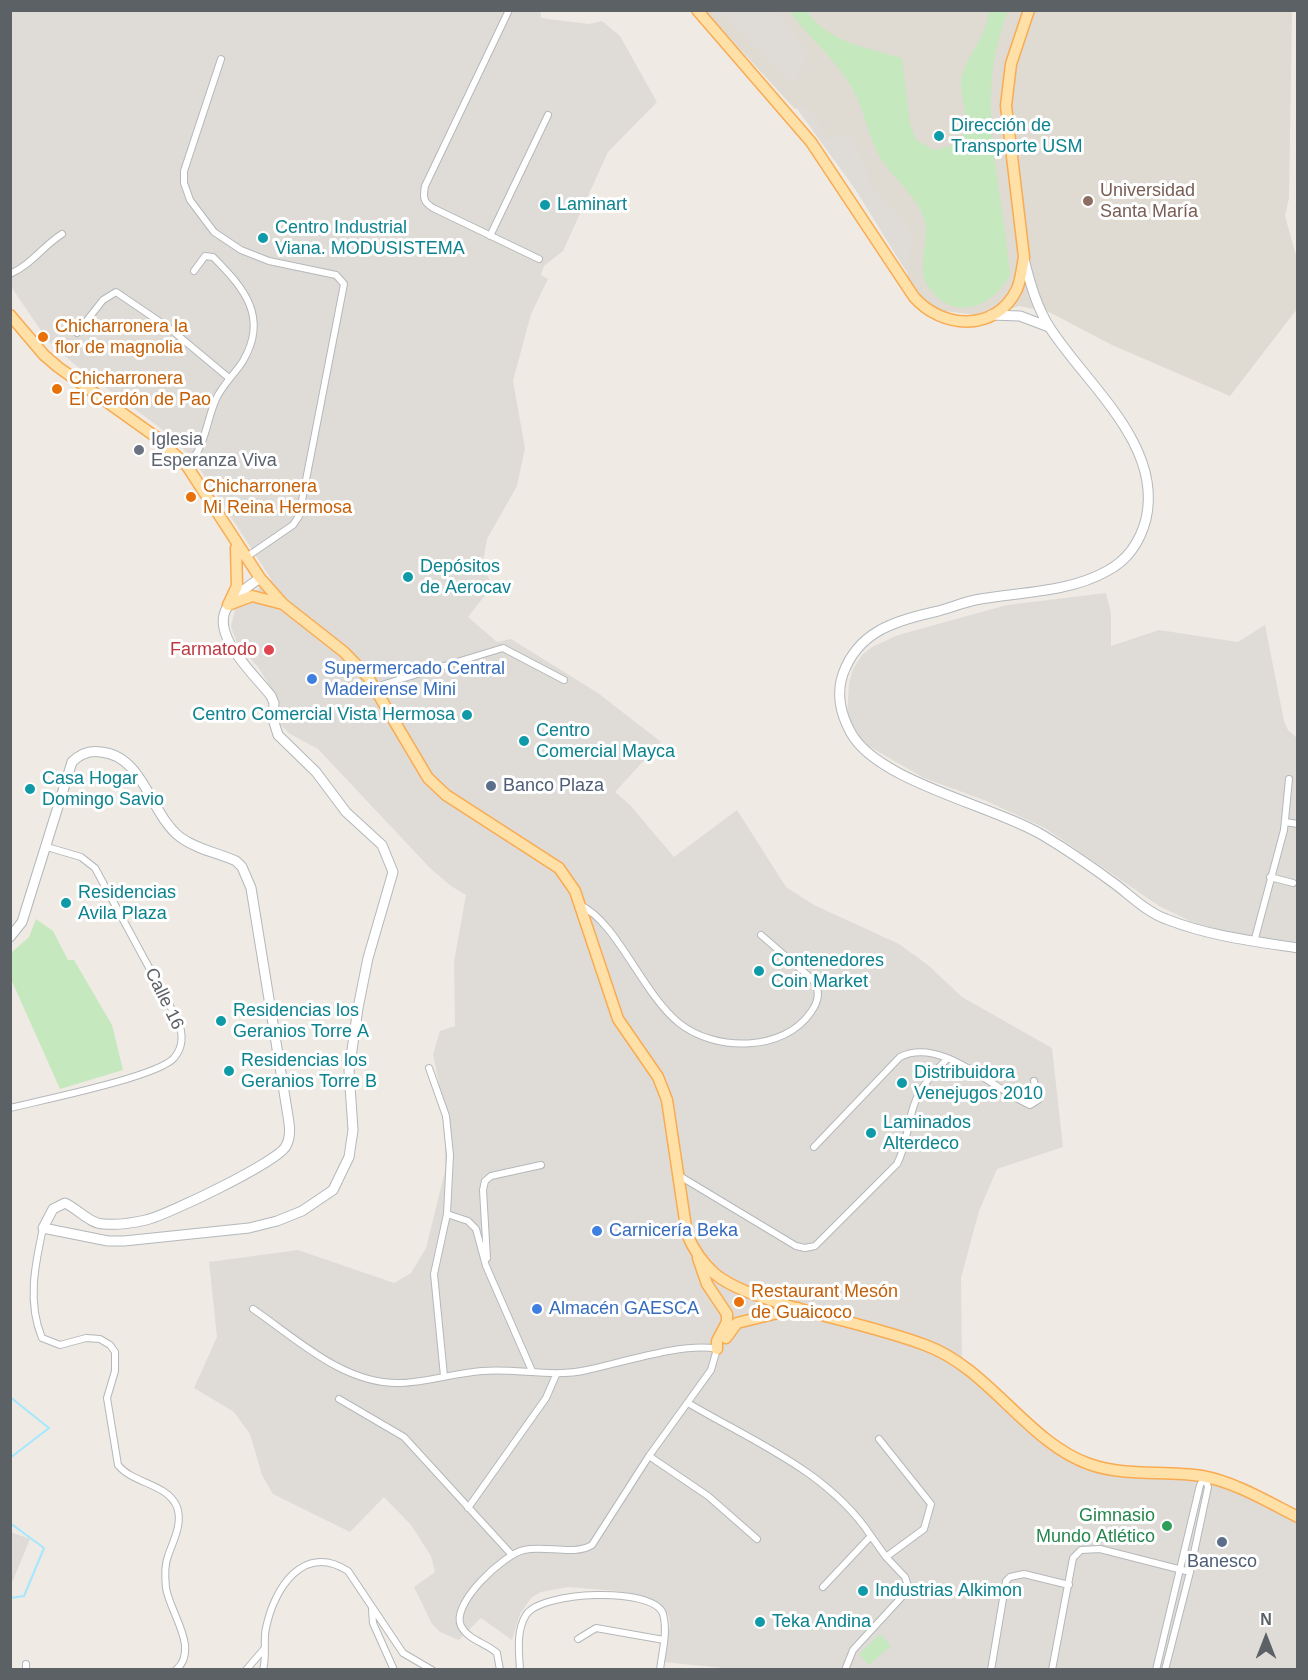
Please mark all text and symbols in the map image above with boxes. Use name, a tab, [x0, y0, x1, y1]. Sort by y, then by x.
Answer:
place label: Dirección de Transporte USM	[951, 115, 1082, 158]
marker: Dirección de Transporte USM	[932, 129, 946, 143]
place label: Universidad Santa María	[1100, 180, 1198, 222]
place label: Laminart	[557, 194, 627, 216]
marker: Universidad Santa María	[1081, 194, 1095, 208]
marker: Laminart	[538, 198, 552, 212]
place label: Centro Industrial Viana. MODUSISTEMA	[275, 217, 465, 260]
marker: Centro Industrial Viana. MODUSISTEMA	[256, 231, 270, 245]
place label: Chicharronera la flor de magnolia	[55, 316, 188, 358]
marker: Chicharronera la flor de magnolia	[36, 330, 50, 344]
place label: Chicharronera El Cerdón de Pao	[69, 368, 211, 410]
marker: Chicharronera El Cerdón de Pao	[50, 382, 64, 396]
place label: Iglesia Esperanza Viva	[151, 429, 277, 472]
marker: Iglesia Esperanza Viva	[132, 443, 146, 457]
place label: Chicharronera Mi Reina Hermosa	[203, 476, 352, 518]
marker: Chicharronera Mi Reina Hermosa	[184, 490, 198, 504]
place label: Depósitos de Aerocav	[420, 556, 511, 598]
marker: Depósitos de Aerocav	[401, 570, 415, 584]
place label: Farmatodo	[170, 639, 257, 661]
marker: Farmatodo	[262, 643, 276, 657]
place label: Supermercado Central Madeirense Mini	[324, 658, 505, 700]
marker: Supermercado Central Madeirense Mini	[305, 672, 319, 686]
place label: Centro Comercial Vista Hermosa	[192, 704, 455, 726]
marker: Centro Comercial Vista Hermosa	[460, 708, 474, 722]
place label: Centro Comercial Mayca	[536, 720, 675, 762]
marker: Centro Comercial Mayca	[517, 734, 531, 748]
place label: Casa Hogar Domingo Savio	[42, 768, 164, 810]
place label: Banco Plaza	[503, 775, 604, 797]
marker: Banco Plaza	[484, 779, 498, 793]
marker: Casa Hogar Domingo Savio	[23, 782, 37, 796]
place label: Residencias Avila Plaza	[78, 882, 176, 924]
marker: Residencias Avila Plaza	[59, 896, 73, 910]
place label: Contenedores Coin Market	[771, 950, 884, 992]
marker: Contenedores Coin Market	[752, 964, 766, 978]
street label: Calle 16	[140, 965, 188, 1033]
place label: Residencias los Geranios Torre A	[233, 1000, 369, 1042]
marker: Residencias los Geranios Torre A	[214, 1014, 228, 1028]
place label: Residencias los Geranios Torre B	[241, 1050, 377, 1092]
place label: Distribuidora Venejugos 2010	[914, 1062, 1043, 1104]
marker: Residencias los Geranios Torre B	[222, 1064, 236, 1078]
marker: Distribuidora Venejugos 2010	[895, 1076, 909, 1090]
place label: Laminados Alterdeco	[883, 1112, 971, 1154]
marker: Laminados Alterdeco	[864, 1126, 878, 1140]
place label: Carnicería Beka	[609, 1220, 738, 1242]
marker: Carnicería Beka	[590, 1224, 604, 1238]
place label: Restaurant Mesón de Guaicoco	[751, 1281, 898, 1324]
marker: Restaurant Mesón de Guaicoco	[732, 1295, 746, 1309]
place label: Almacén GAESCA	[549, 1298, 699, 1320]
marker: Almacén GAESCA	[530, 1302, 544, 1316]
place label: Gimnasio Mundo Atlético	[1036, 1505, 1155, 1547]
marker: Gimnasio Mundo Atlético	[1160, 1519, 1174, 1533]
marker: Banesco	[1215, 1535, 1229, 1549]
place label: Banesco	[1187, 1551, 1257, 1573]
place label: Industrias Alkimon	[875, 1580, 1022, 1602]
marker: Industrias Alkimon	[856, 1584, 870, 1598]
north arrow	[1236, 1608, 1296, 1668]
place label: Teka Andina	[772, 1611, 871, 1633]
text: N	[1260, 1611, 1272, 1628]
marker: Teka Andina	[753, 1615, 767, 1629]

